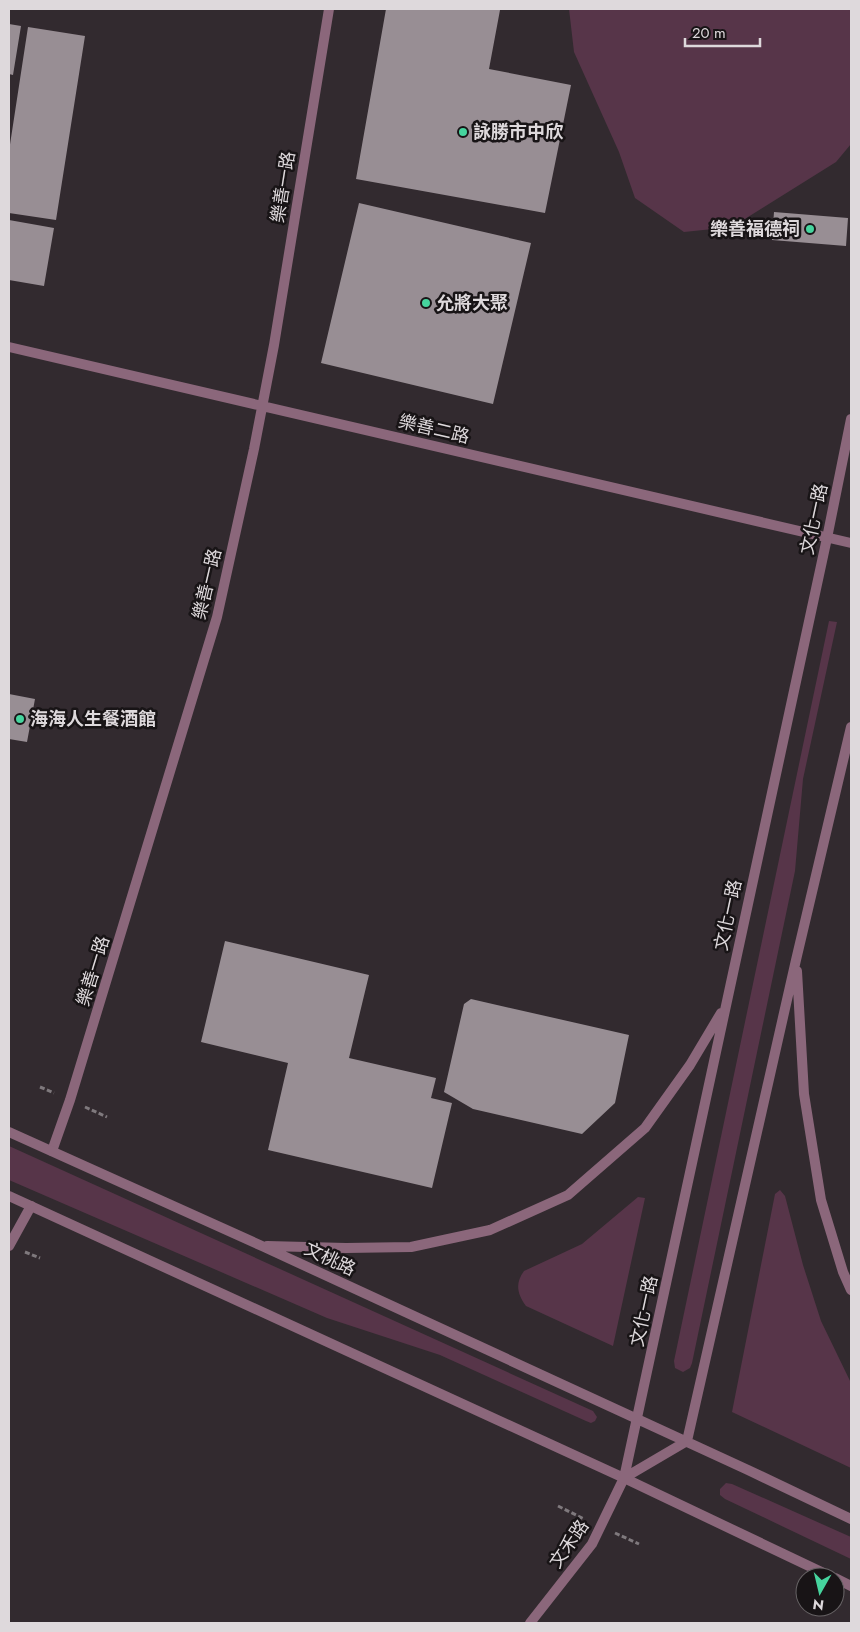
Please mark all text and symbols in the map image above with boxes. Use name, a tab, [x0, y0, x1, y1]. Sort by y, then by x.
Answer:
scale bar	[685, 15, 760, 47]
text: 20 m	[692, 22, 726, 44]
place label: 詠勝市中欣	[473, 119, 564, 145]
marker: 詠勝市中欣	[457, 126, 469, 138]
street label: 樂善一路	[265, 149, 301, 225]
place label: 樂善福德祠	[710, 216, 800, 242]
marker: 樂善福德祠	[804, 223, 816, 235]
place label: 允將大聚	[436, 290, 508, 316]
marker: 允將大聚	[420, 297, 432, 309]
street label: 樂善二路	[396, 408, 472, 450]
street label: 文化一路	[794, 481, 834, 557]
street label: 樂善一路	[186, 546, 228, 622]
place label: 海海人生餐酒館	[30, 706, 156, 732]
marker: 海海人生餐酒館	[14, 713, 26, 725]
street label: 文化一路	[708, 877, 748, 953]
street label: 樂善一路	[70, 933, 116, 1009]
street label: 文桃路	[300, 1236, 360, 1282]
street label: 文化一路	[624, 1273, 664, 1349]
street label: 文禾路	[543, 1514, 595, 1574]
north arrow	[795, 1567, 845, 1617]
text: N	[811, 1594, 825, 1616]

